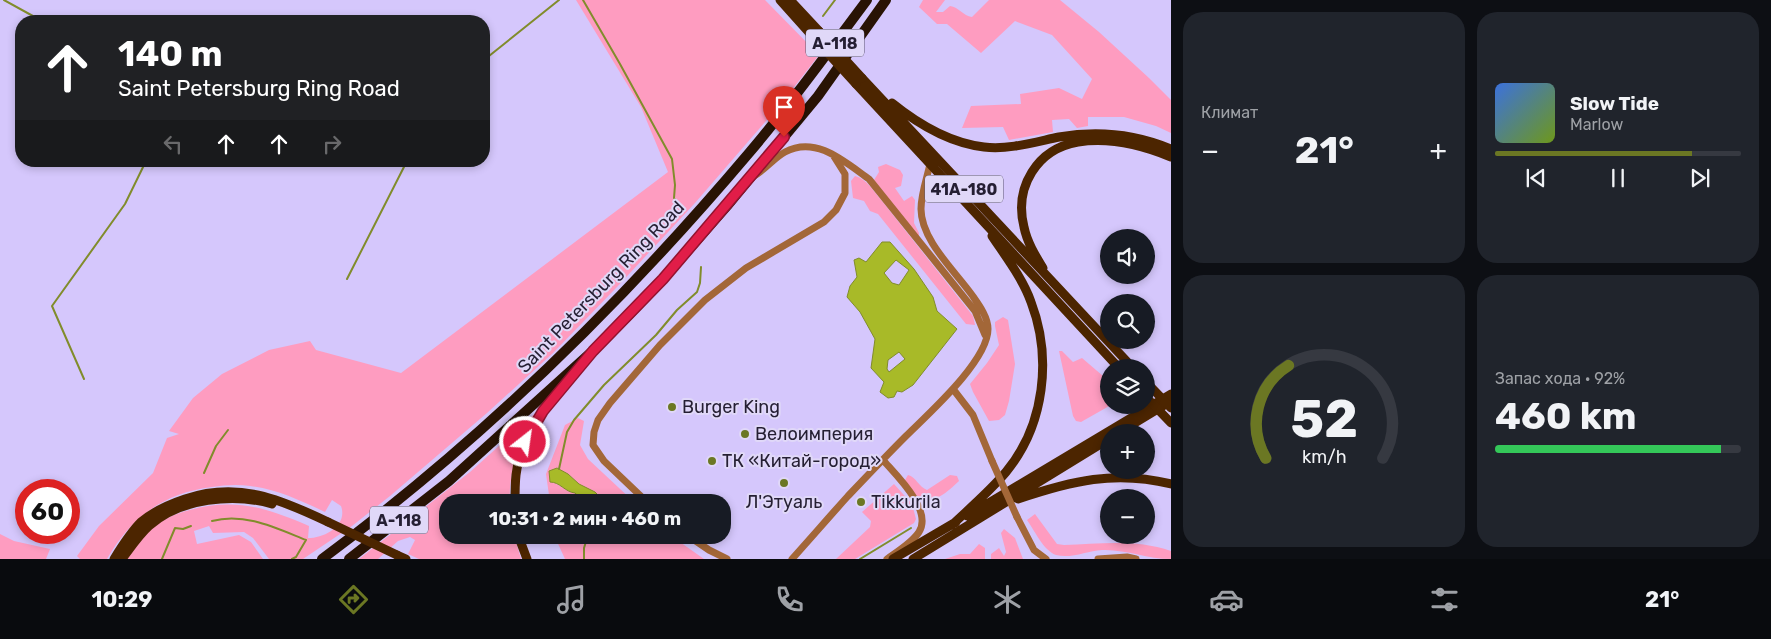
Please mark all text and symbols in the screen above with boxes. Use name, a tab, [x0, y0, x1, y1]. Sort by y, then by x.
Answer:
road number: А-118	[806, 29, 864, 56]
text: 140 m	[118, 33, 223, 75]
icon: ahead	[35, 35, 100, 100]
text: Saint Petersburg Ring Road	[118, 75, 400, 102]
pin	[763, 86, 805, 137]
text: Slow Tide	[1570, 92, 1659, 115]
icon: arrive	[770, 93, 798, 121]
text: Климат	[1201, 103, 1258, 122]
text: Marlow	[1570, 115, 1623, 134]
text: 21°	[1295, 127, 1354, 173]
icon: left	[159, 130, 187, 158]
icon: ahead	[212, 130, 240, 158]
icon: ahead	[265, 130, 293, 158]
icon: right	[318, 130, 346, 158]
text: −	[1201, 134, 1219, 167]
text: +	[1430, 134, 1447, 167]
icon: previous	[1522, 164, 1550, 192]
icon: pause	[1604, 164, 1632, 192]
icon: next	[1686, 164, 1714, 192]
road number: 41А-180	[925, 175, 1003, 202]
street label: Saint Petersburg Ring Road	[513, 196, 689, 378]
map controls	[1100, 229, 1155, 544]
button: sound	[1100, 229, 1155, 284]
button: search	[1100, 294, 1155, 349]
button: layers	[1100, 359, 1155, 414]
text: Запас хода · 92%	[1495, 369, 1625, 388]
text: 52	[1290, 388, 1358, 450]
text: 460 km	[1495, 393, 1637, 439]
place label: Burger King	[682, 396, 780, 418]
marker: Burger King	[666, 401, 678, 413]
position arrow	[498, 415, 550, 467]
place label: Велоимперия	[755, 423, 873, 445]
button: +	[1100, 424, 1155, 479]
marker: Велоимперия	[739, 428, 751, 440]
text: km/h	[1302, 446, 1346, 467]
place label: ТК «Китай-город»	[722, 450, 881, 472]
marker: ТК «Китай-город»	[706, 455, 718, 467]
marker: Л'Этуаль	[778, 477, 790, 489]
speed limit sign: 60	[15, 479, 80, 544]
button: −	[1100, 489, 1155, 544]
place label: Л'Этуаль	[746, 491, 822, 513]
place label: Tikkurila	[871, 491, 941, 513]
marker: Tikkurila	[855, 496, 867, 508]
road number: А-118	[370, 506, 428, 534]
text: 10:31 · 2 мин · 460 m	[489, 507, 681, 530]
icon: directions	[336, 582, 371, 617]
icon: music	[554, 582, 589, 617]
icon: phone	[772, 582, 807, 617]
icon: climate	[990, 582, 1025, 617]
icon: car	[1209, 582, 1244, 617]
icon: filters	[1427, 582, 1462, 617]
text: 10:29	[92, 586, 152, 613]
text: 21°	[1645, 586, 1679, 613]

